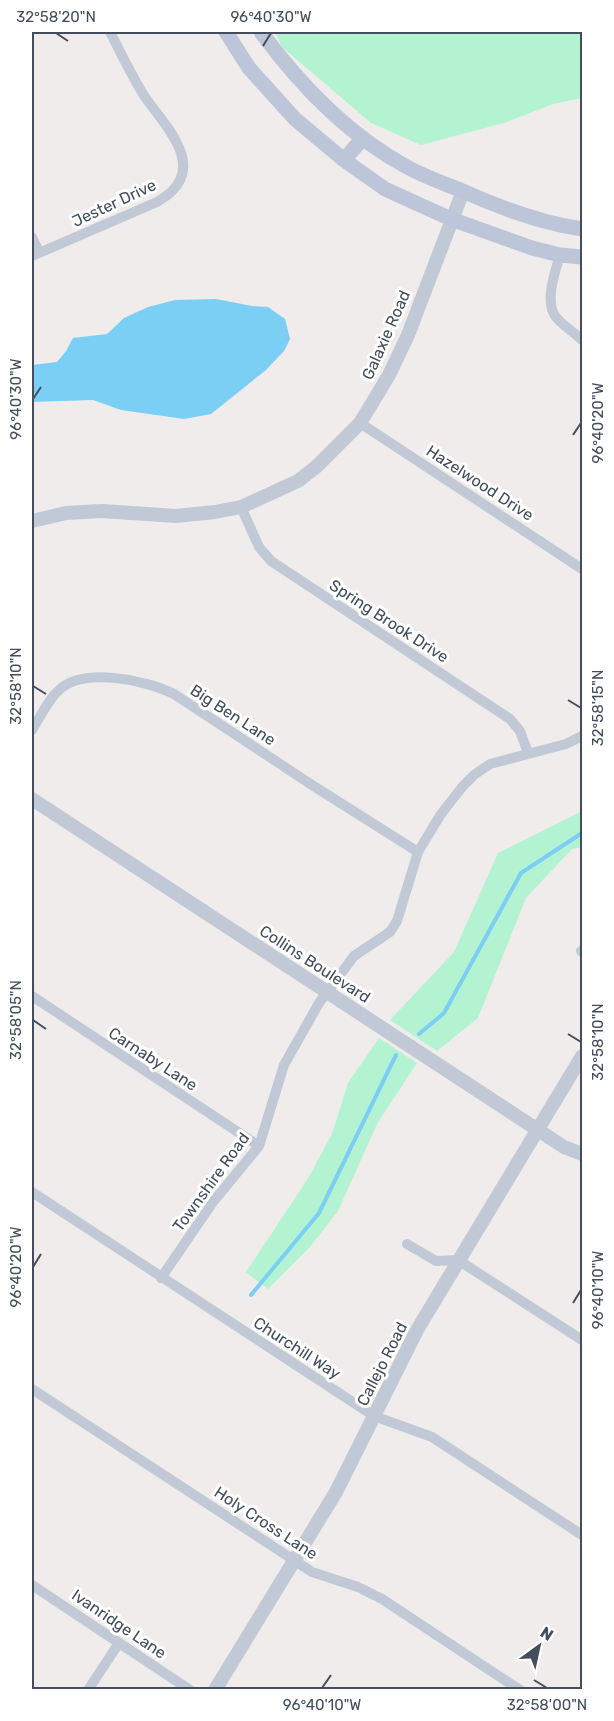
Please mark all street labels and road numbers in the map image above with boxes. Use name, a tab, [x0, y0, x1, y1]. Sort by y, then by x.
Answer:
street label: Jester Drive	[69, 175, 159, 231]
street label: Galaxie Road	[358, 287, 414, 383]
street label: Hazelwood Drive	[423, 441, 537, 525]
street label: Spring Brook Drive	[326, 575, 452, 667]
street label: Big Ben Lane	[187, 680, 279, 750]
street label: Collins Boulevard	[256, 921, 374, 1007]
street label: Carnaby Lane	[105, 1023, 201, 1095]
street label: Townshire Road	[169, 1129, 253, 1235]
street label: Churchill Way	[250, 1313, 344, 1383]
street label: Callejo Road	[353, 1319, 411, 1409]
street label: Holy Cross Lane	[211, 1483, 321, 1563]
street label: Ivanridge Lane	[68, 1585, 170, 1663]

